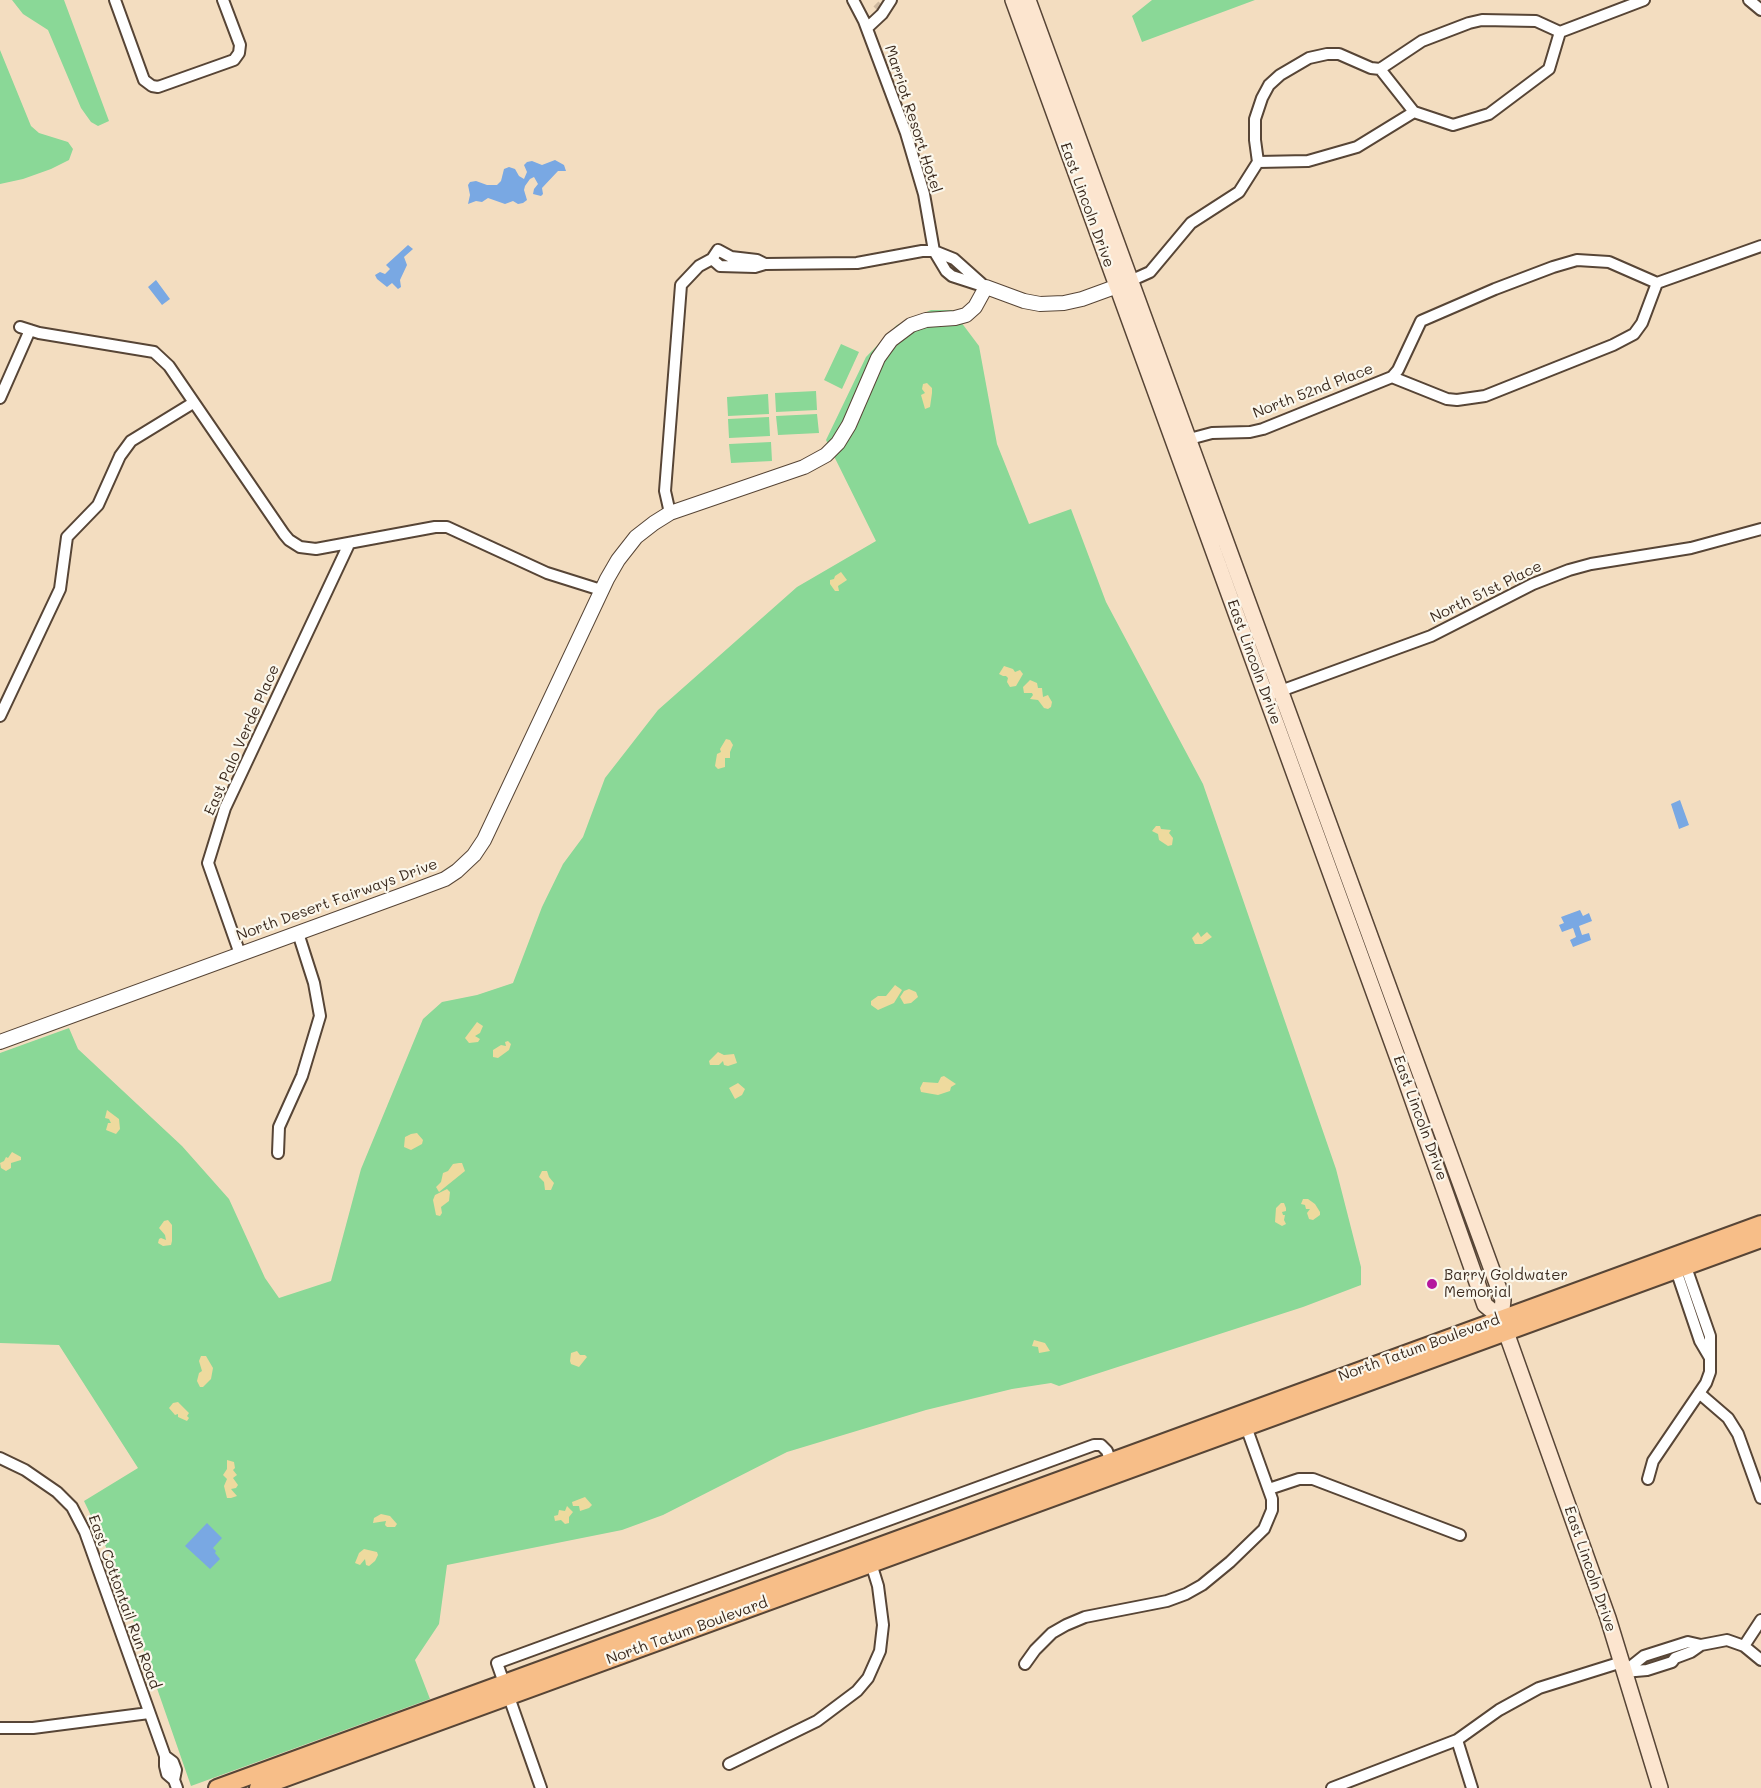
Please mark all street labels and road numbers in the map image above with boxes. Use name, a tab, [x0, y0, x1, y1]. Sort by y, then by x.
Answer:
street label: Marriot Resort Hotel	[881, 43, 945, 195]
street label: East Lincoln Drive	[1056, 140, 1118, 270]
street label: North 52nd Place	[1250, 360, 1376, 422]
street label: North 51st Place	[1427, 557, 1545, 627]
street label: East Lincoln Drive	[1223, 597, 1285, 727]
street label: East Palo Verde Place	[201, 662, 283, 818]
street label: North Desert Fairways Drive	[234, 855, 440, 945]
street label: East Lincoln Drive	[1389, 1053, 1451, 1183]
street label: North Tatum Boulevard	[1336, 1310, 1502, 1386]
street label: East Lincoln Drive	[1560, 1504, 1620, 1634]
street label: East Cottontail Run Road	[84, 1512, 164, 1692]
street label: North Tatum Boulevard	[604, 1593, 770, 1669]

